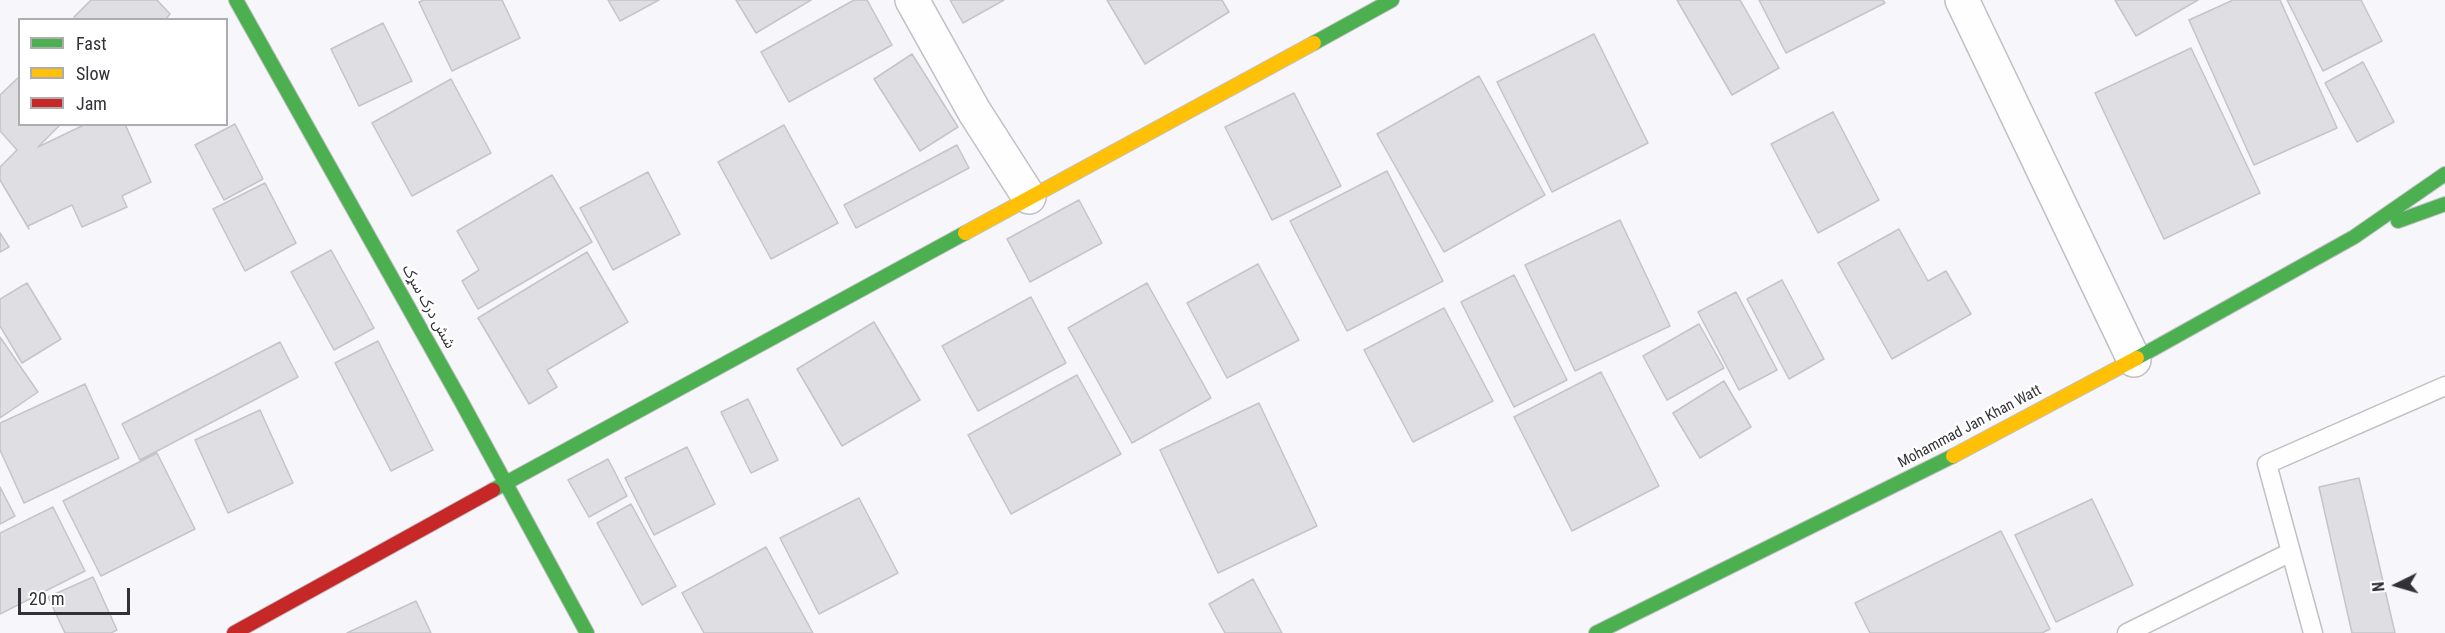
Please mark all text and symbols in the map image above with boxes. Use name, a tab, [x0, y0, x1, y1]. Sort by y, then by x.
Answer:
legend	[18, 18, 228, 126]
text: Fast	[76, 33, 107, 54]
text: Slow	[76, 63, 110, 84]
text: Jam	[76, 93, 107, 114]
street label: شش درک سړک	[398, 262, 458, 352]
street label: Mohammad Jan Khan Watt	[1895, 382, 2045, 472]
north arrow	[2367, 555, 2427, 615]
scale bar	[21, 576, 134, 614]
text: N	[2369, 581, 2388, 592]
text: 20 m	[29, 588, 64, 609]

